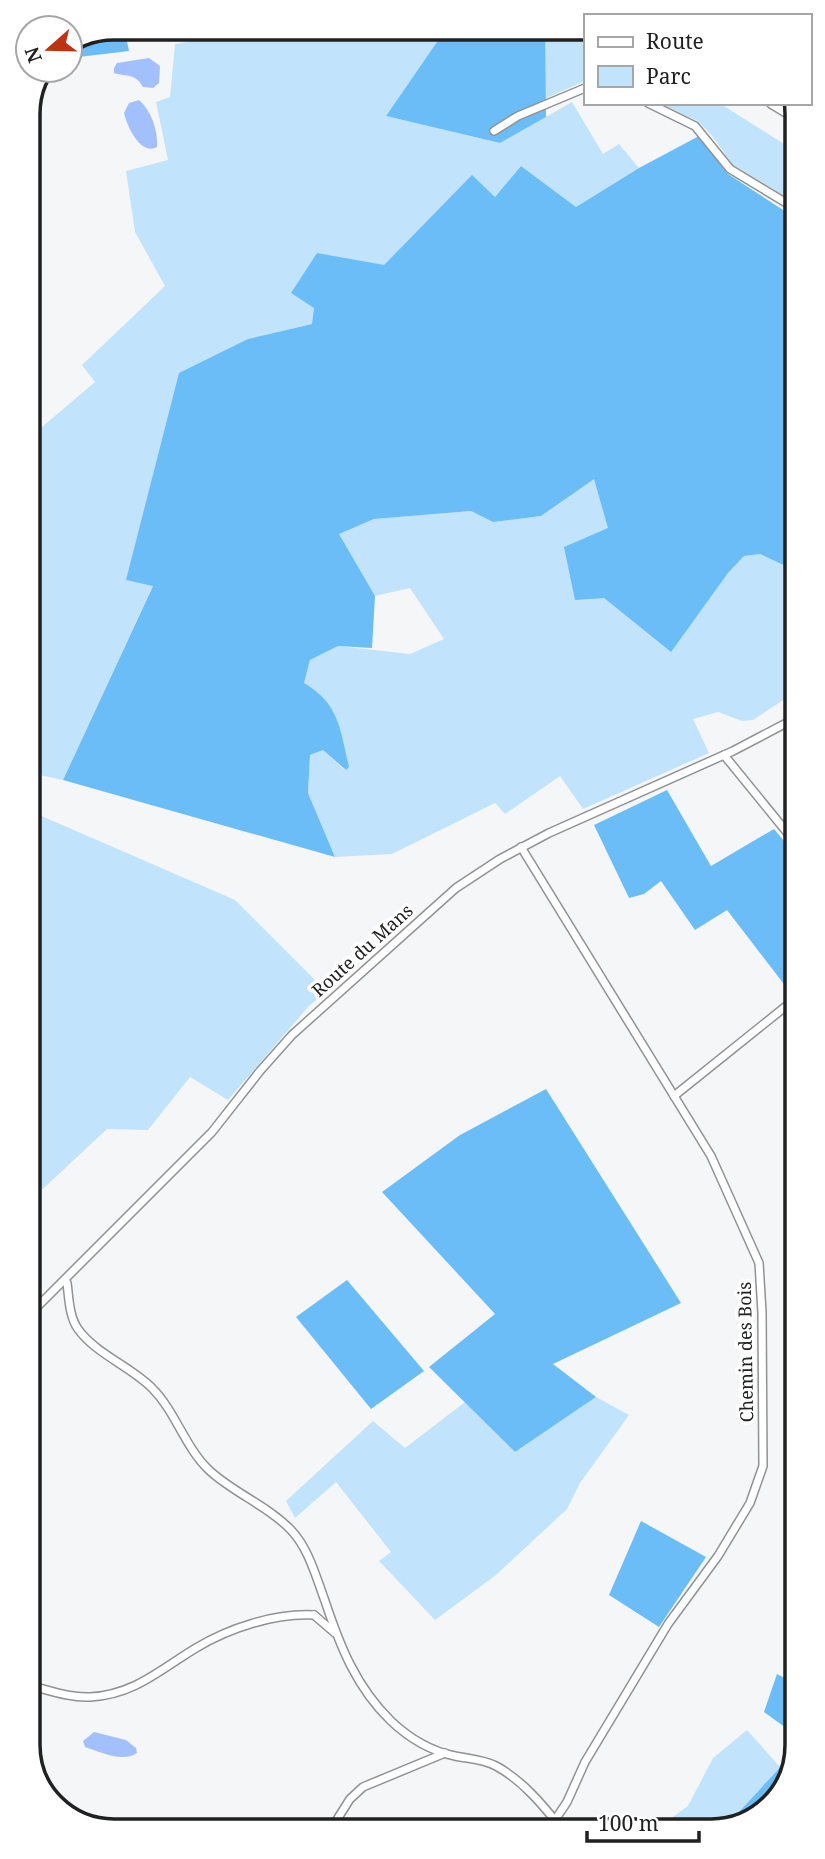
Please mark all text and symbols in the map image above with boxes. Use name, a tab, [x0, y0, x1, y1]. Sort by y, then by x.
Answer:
north arrow	[14, 14, 84, 84]
legend	[584, 14, 811, 105]
text: Route	[646, 27, 704, 55]
text: N	[18, 43, 48, 66]
text: Parc	[646, 62, 691, 90]
street label: Route du Mans	[306, 898, 418, 1002]
street label: Chemin des Bois	[732, 1281, 758, 1423]
scale bar	[587, 1800, 699, 1844]
text: 100 m	[598, 1809, 659, 1837]

